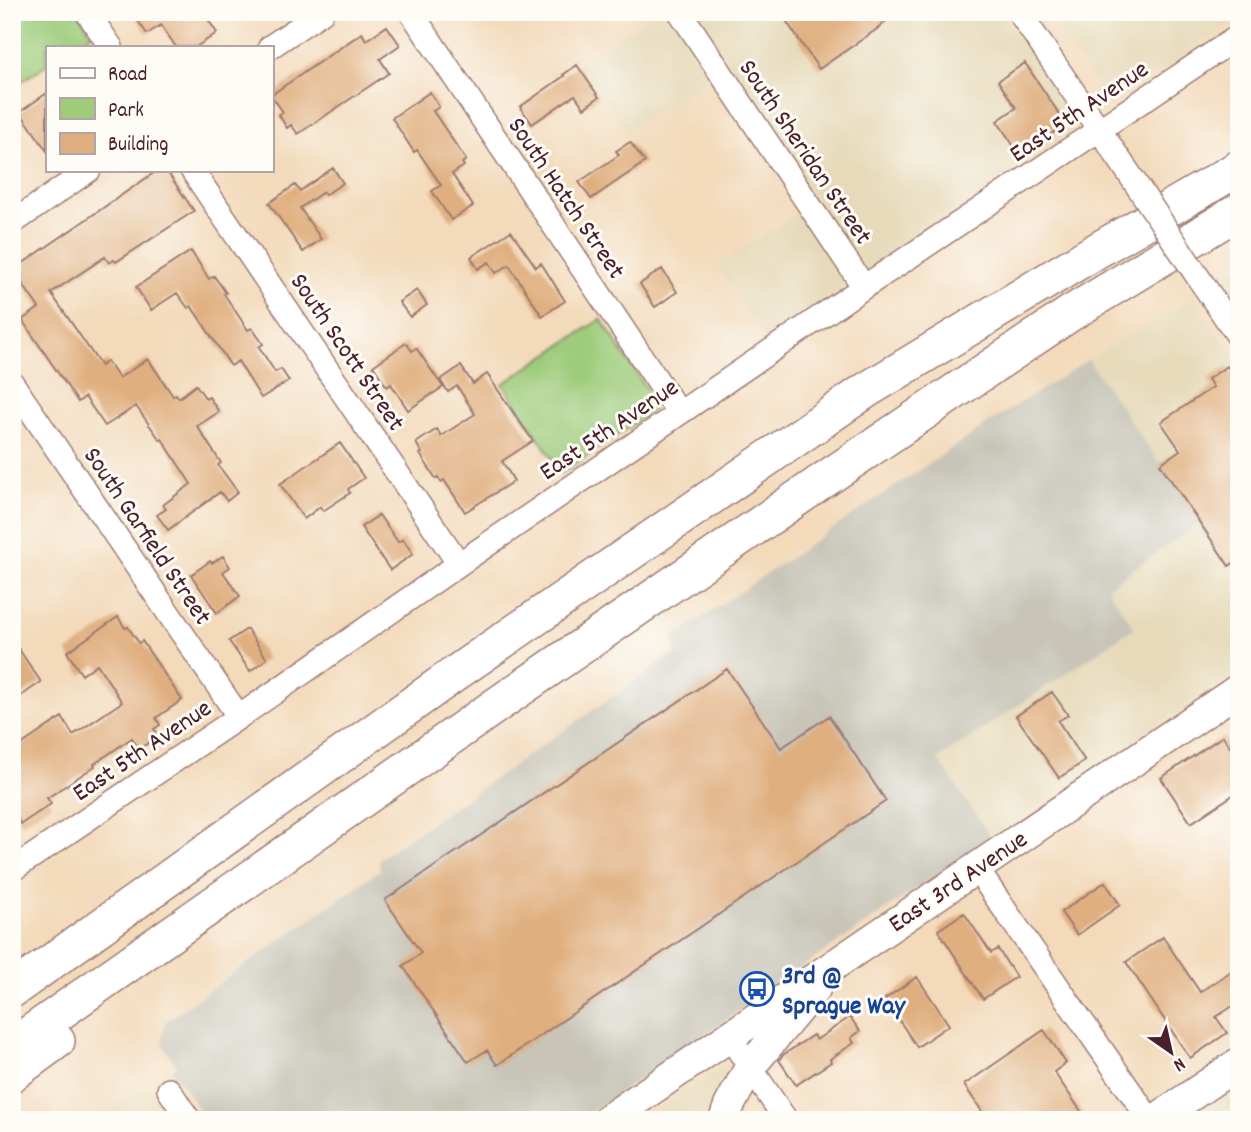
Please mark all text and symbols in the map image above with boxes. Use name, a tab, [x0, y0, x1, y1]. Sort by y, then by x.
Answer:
legend	[46, 46, 273, 172]
street label: South Sheridan Street	[728, 53, 880, 253]
street label: East 5th Avenue	[1003, 53, 1157, 173]
text: Road	[108, 61, 147, 91]
text: Park	[108, 97, 144, 127]
street label: South Hatch Street	[497, 111, 633, 288]
text: Building	[108, 131, 168, 161]
street label: South Scott Street	[279, 267, 413, 440]
street label: East 5th Avenue	[533, 371, 687, 491]
street label: South Garfield Street	[73, 441, 220, 634]
street label: East 5th Avenue	[66, 692, 220, 812]
street label: East 3rd Avenue	[882, 823, 1036, 943]
place label: 3rd @ Sprague Way	[782, 959, 906, 1026]
bus stop icon: 3rd @ Sprague Way	[738, 970, 776, 1008]
north arrow	[1136, 1016, 1206, 1086]
text: N	[1167, 1049, 1190, 1077]

